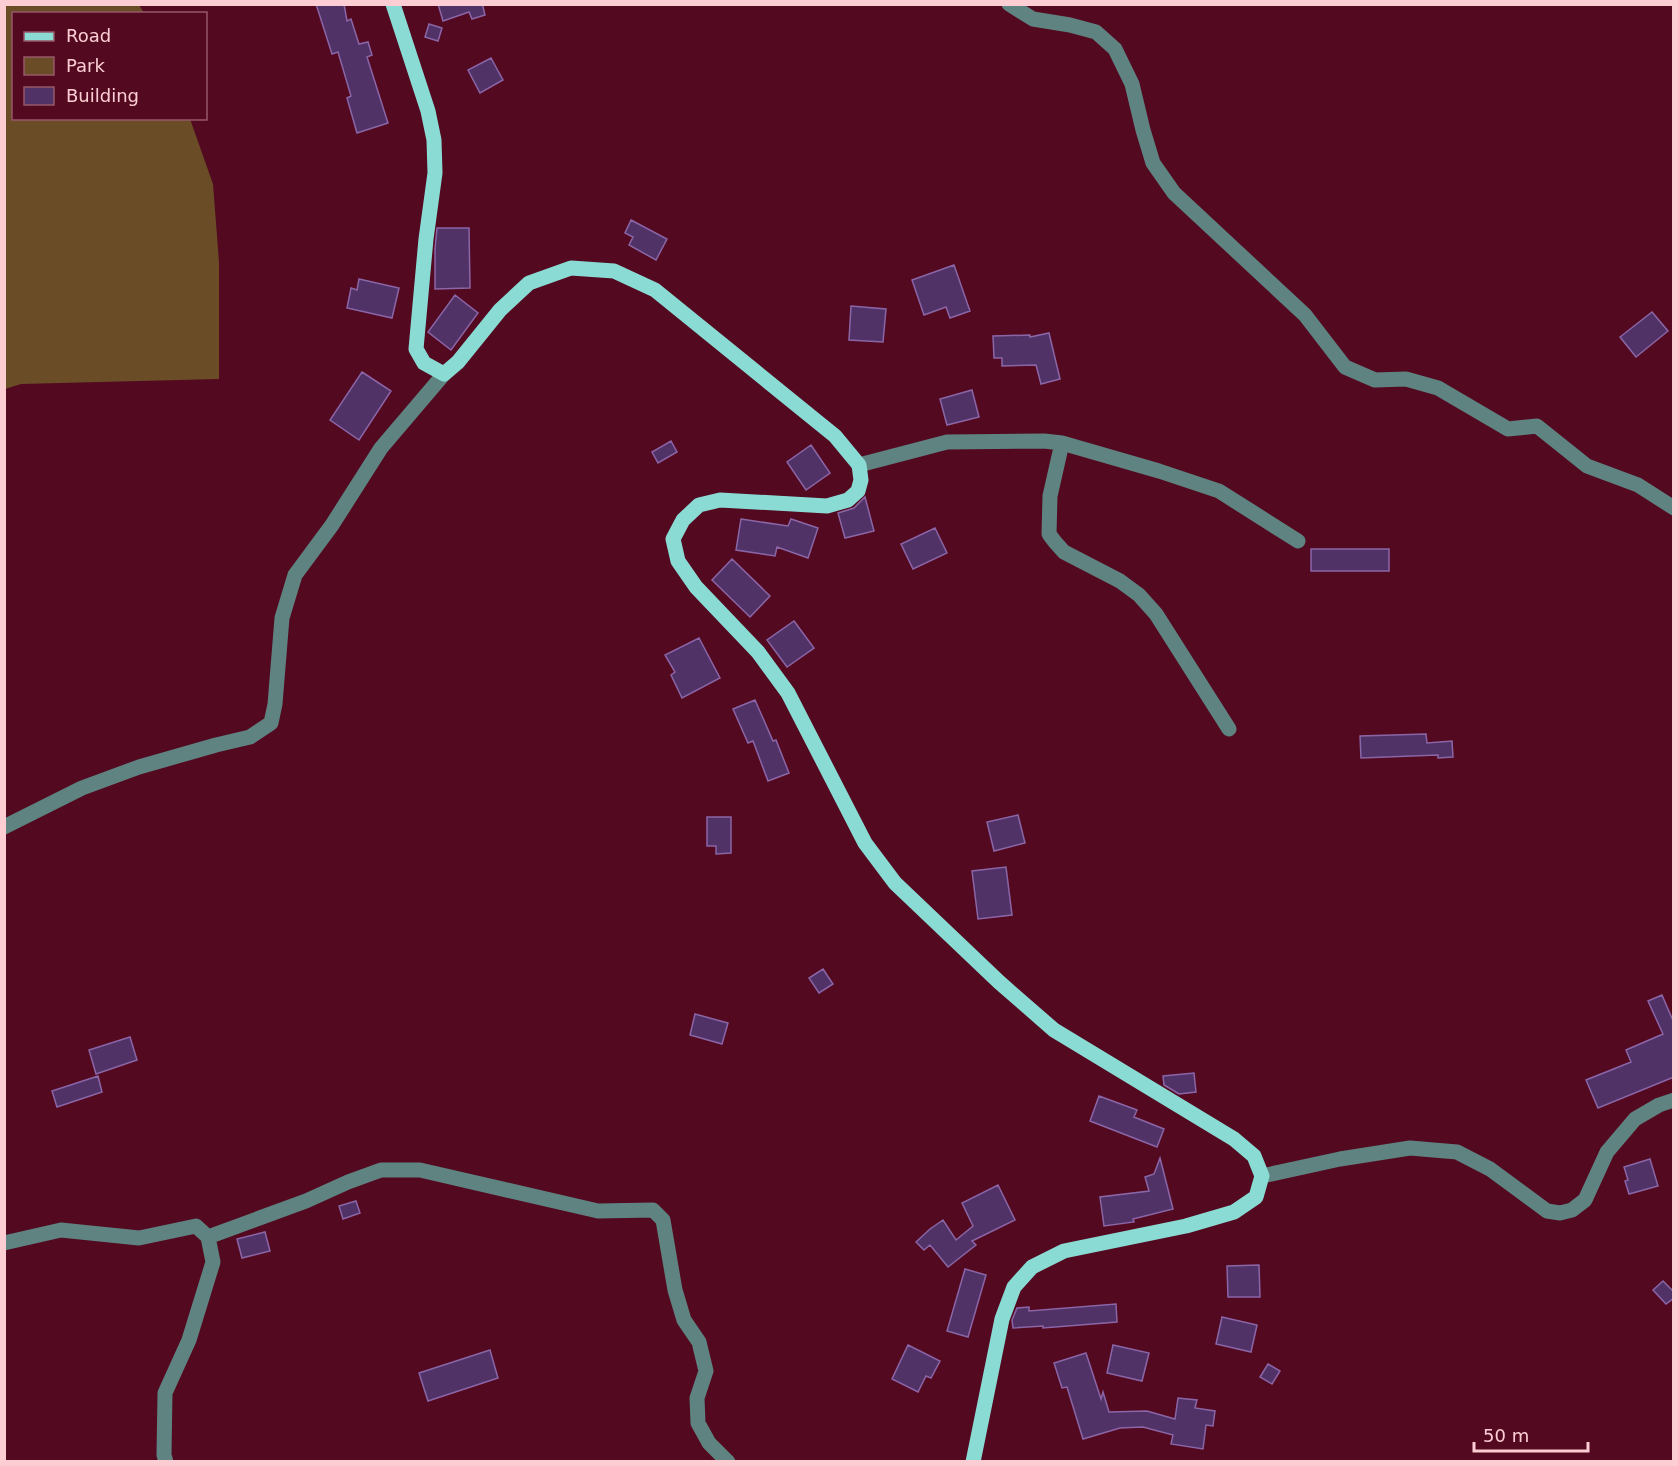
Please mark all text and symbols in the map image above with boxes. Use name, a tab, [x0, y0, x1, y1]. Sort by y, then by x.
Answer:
legend	[12, 12, 207, 120]
text: Road	[66, 25, 111, 46]
text: Park	[66, 55, 105, 76]
text: Building	[66, 85, 139, 106]
scale bar	[1474, 1415, 1588, 1453]
text: 50 m	[1483, 1425, 1529, 1446]

